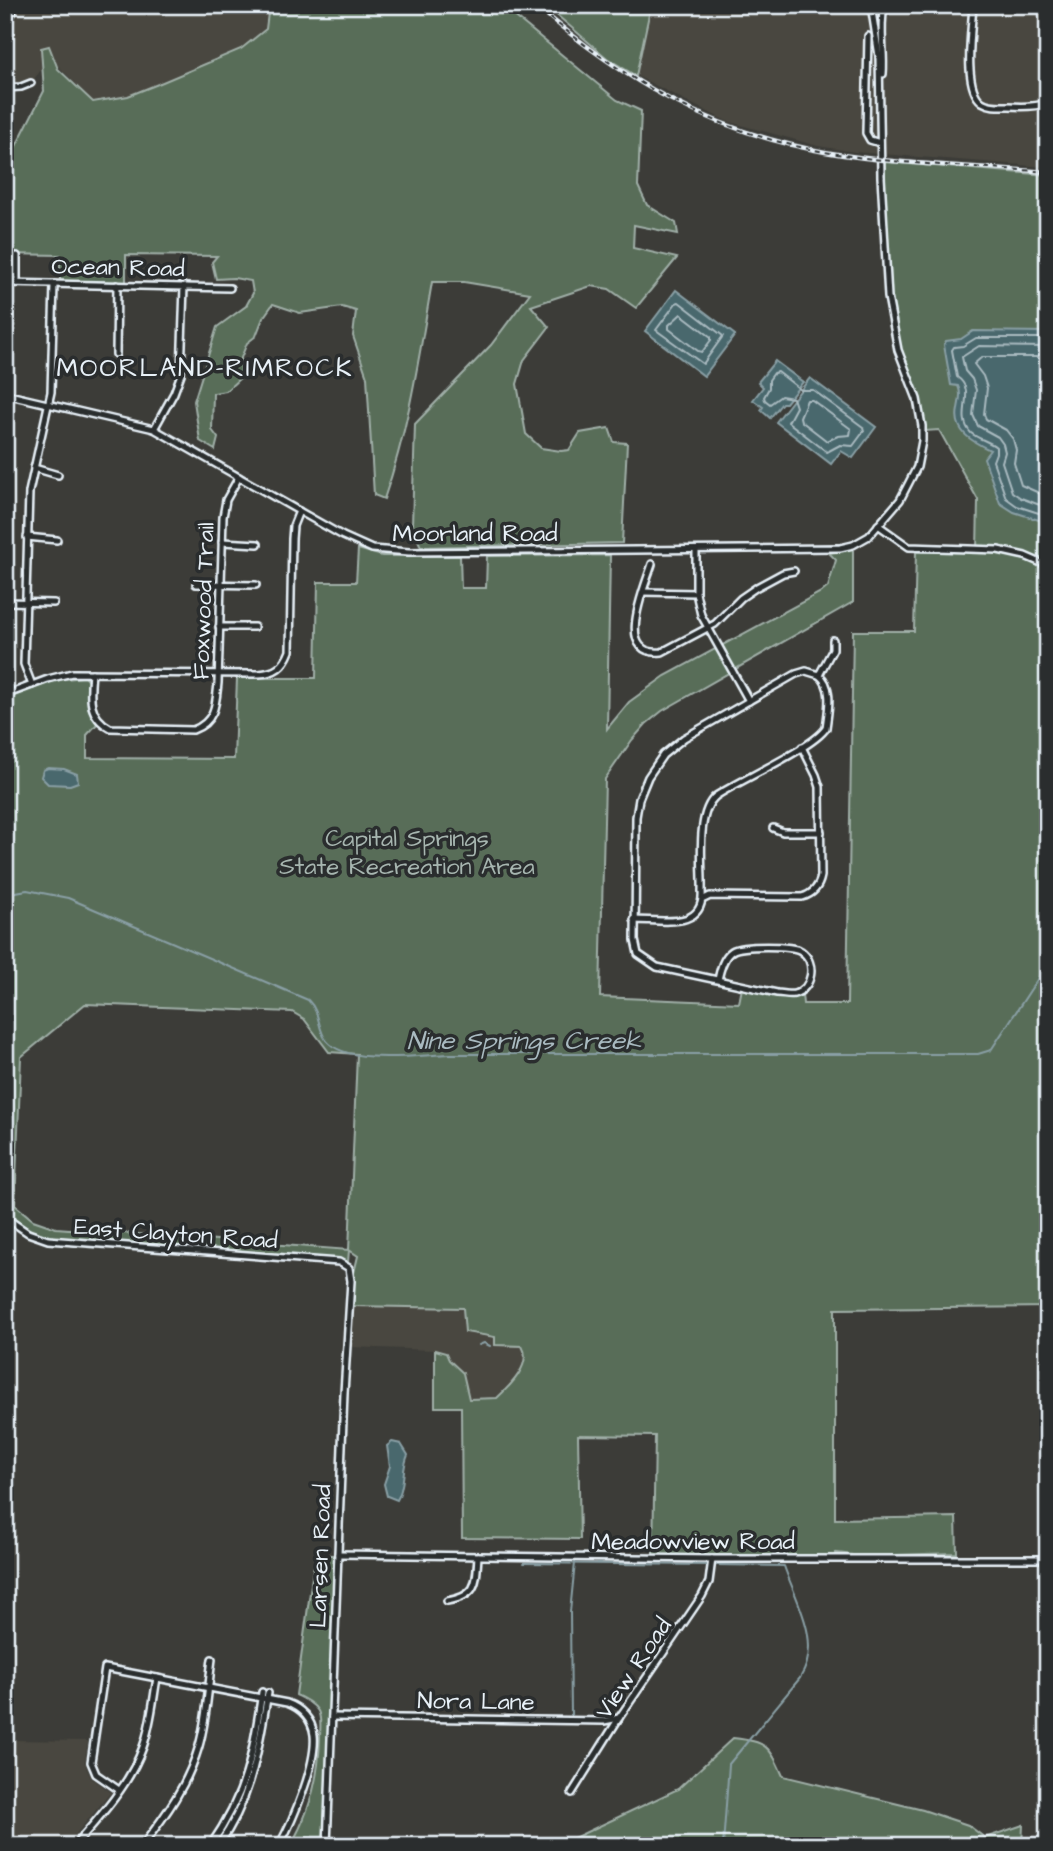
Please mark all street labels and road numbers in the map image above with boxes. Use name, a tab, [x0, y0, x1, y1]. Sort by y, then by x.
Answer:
street label: Ocean Road	[51, 250, 185, 286]
street label: Moorland Road	[392, 517, 558, 551]
street label: Foxwood Trail	[184, 522, 224, 680]
street label: East Clayton Road	[73, 1210, 279, 1259]
street label: Larsen Road	[301, 1484, 340, 1629]
street label: Meadowview Road	[591, 1525, 795, 1559]
street label: View Road	[587, 1611, 680, 1726]
street label: Nora Lane	[417, 1684, 535, 1720]

